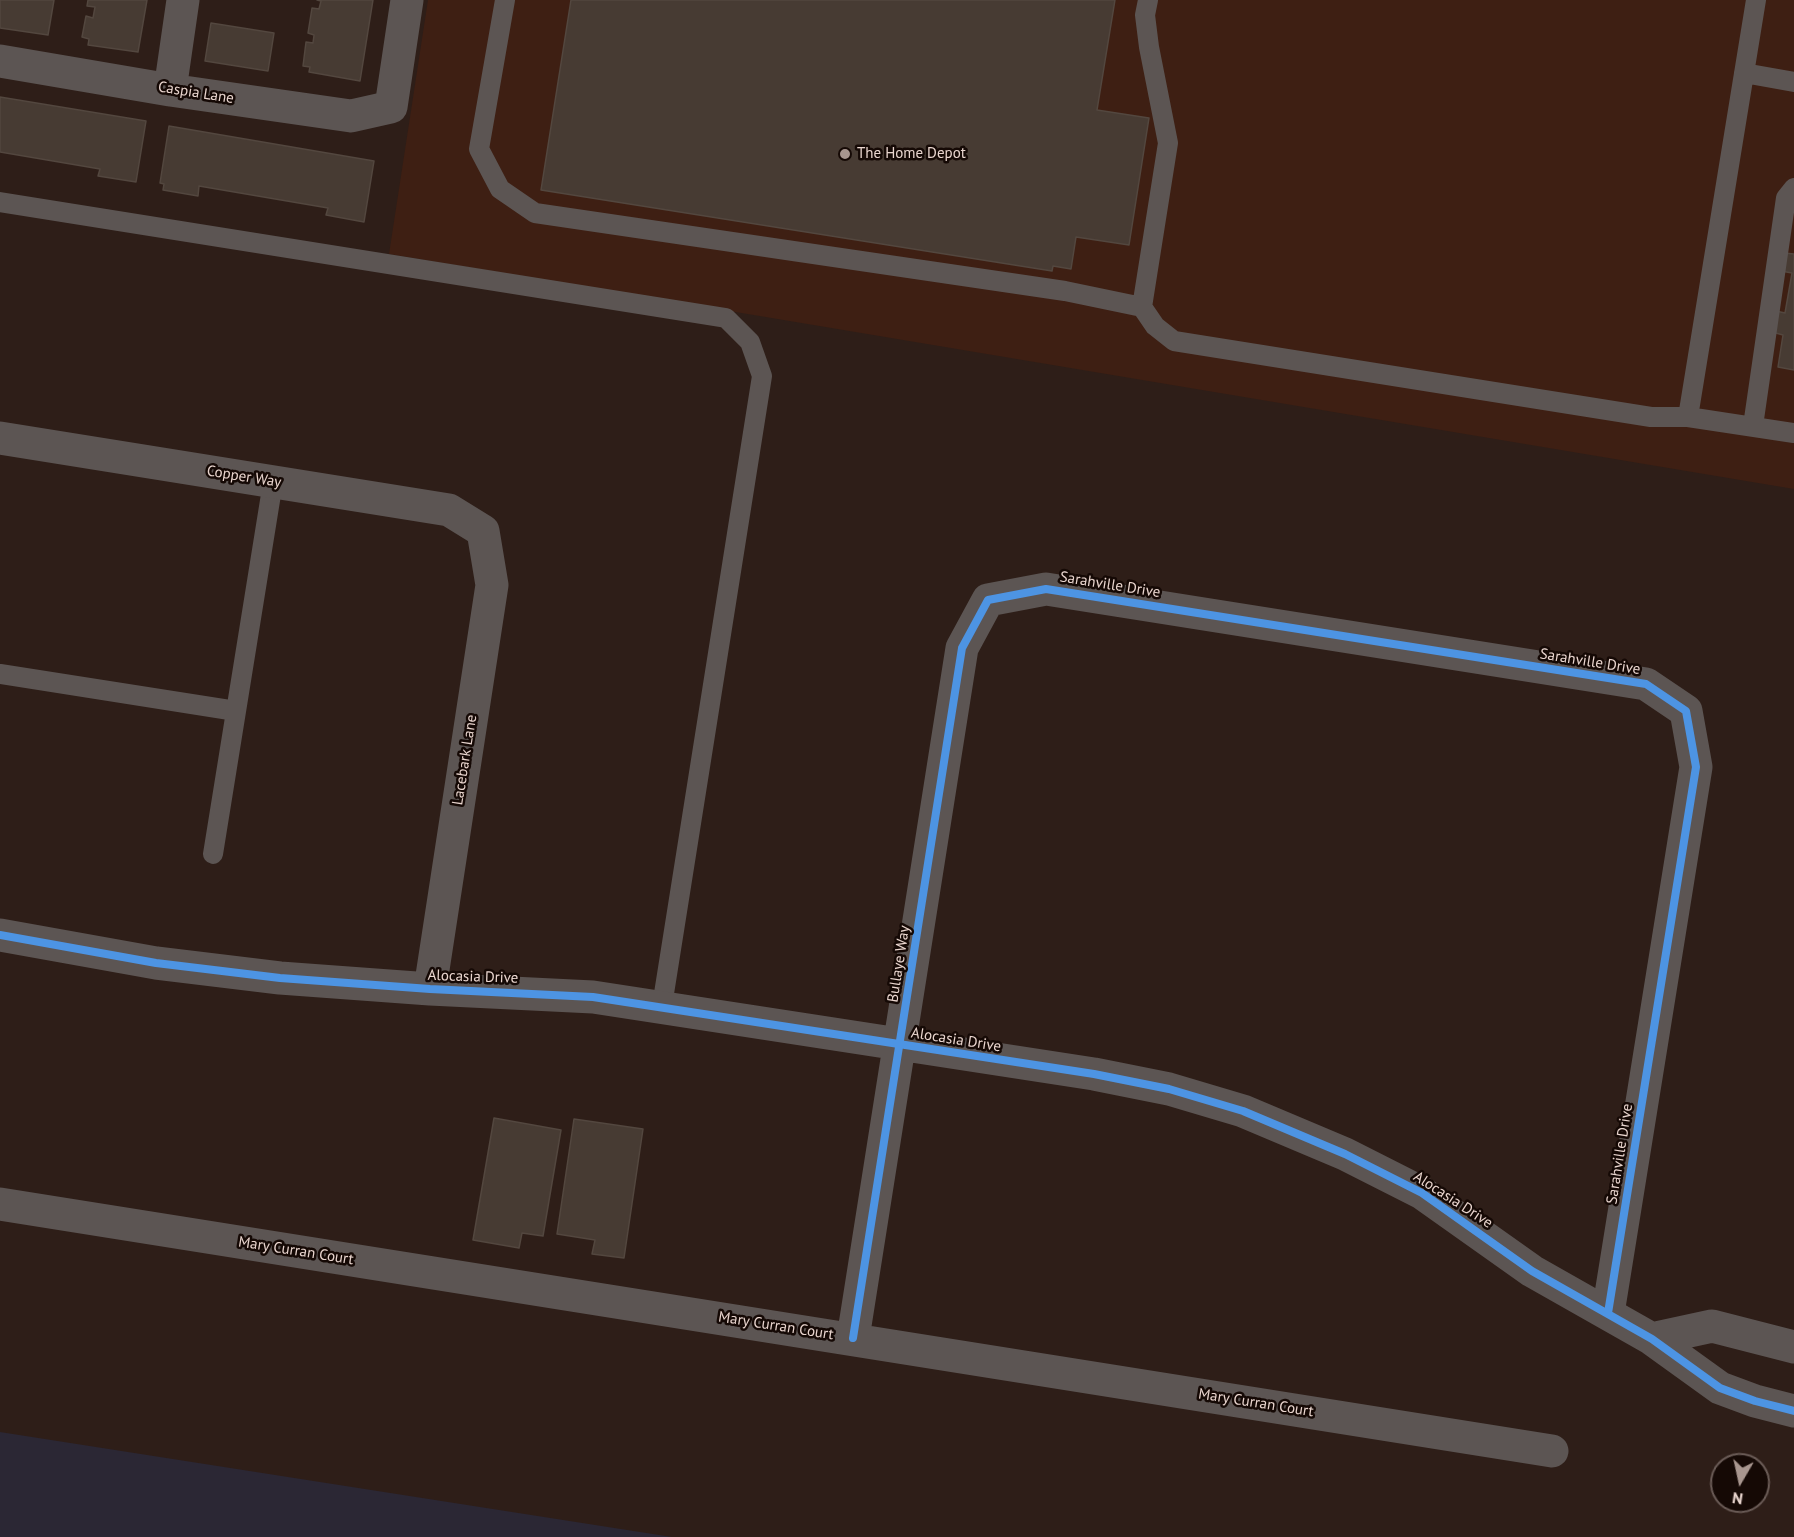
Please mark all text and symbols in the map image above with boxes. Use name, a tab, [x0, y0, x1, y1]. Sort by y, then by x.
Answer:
street label: Caspia Lane	[157, 78, 235, 108]
place label: The Home Depot	[857, 145, 966, 163]
marker: The Home Depot	[838, 147, 852, 161]
street label: Copper Way	[205, 462, 283, 492]
street label: Sarahville Drive	[1059, 568, 1161, 602]
street label: Sarahville Drive	[1539, 645, 1641, 679]
street label: Lacebark Lane	[449, 713, 481, 807]
street label: Bullaye Way	[884, 924, 914, 1004]
street label: Alocasia Drive	[427, 966, 519, 988]
street label: Alocasia Drive	[910, 1024, 1002, 1056]
street label: Sarahville Drive	[1603, 1103, 1637, 1205]
street label: Alocasia Drive	[1410, 1168, 1496, 1232]
street label: Mary Curran Court	[237, 1233, 355, 1269]
street label: Mary Curran Court	[717, 1308, 835, 1344]
street label: Mary Curran Court	[1197, 1385, 1315, 1421]
north arrow	[1710, 1453, 1770, 1513]
text: N	[1731, 1488, 1744, 1510]

